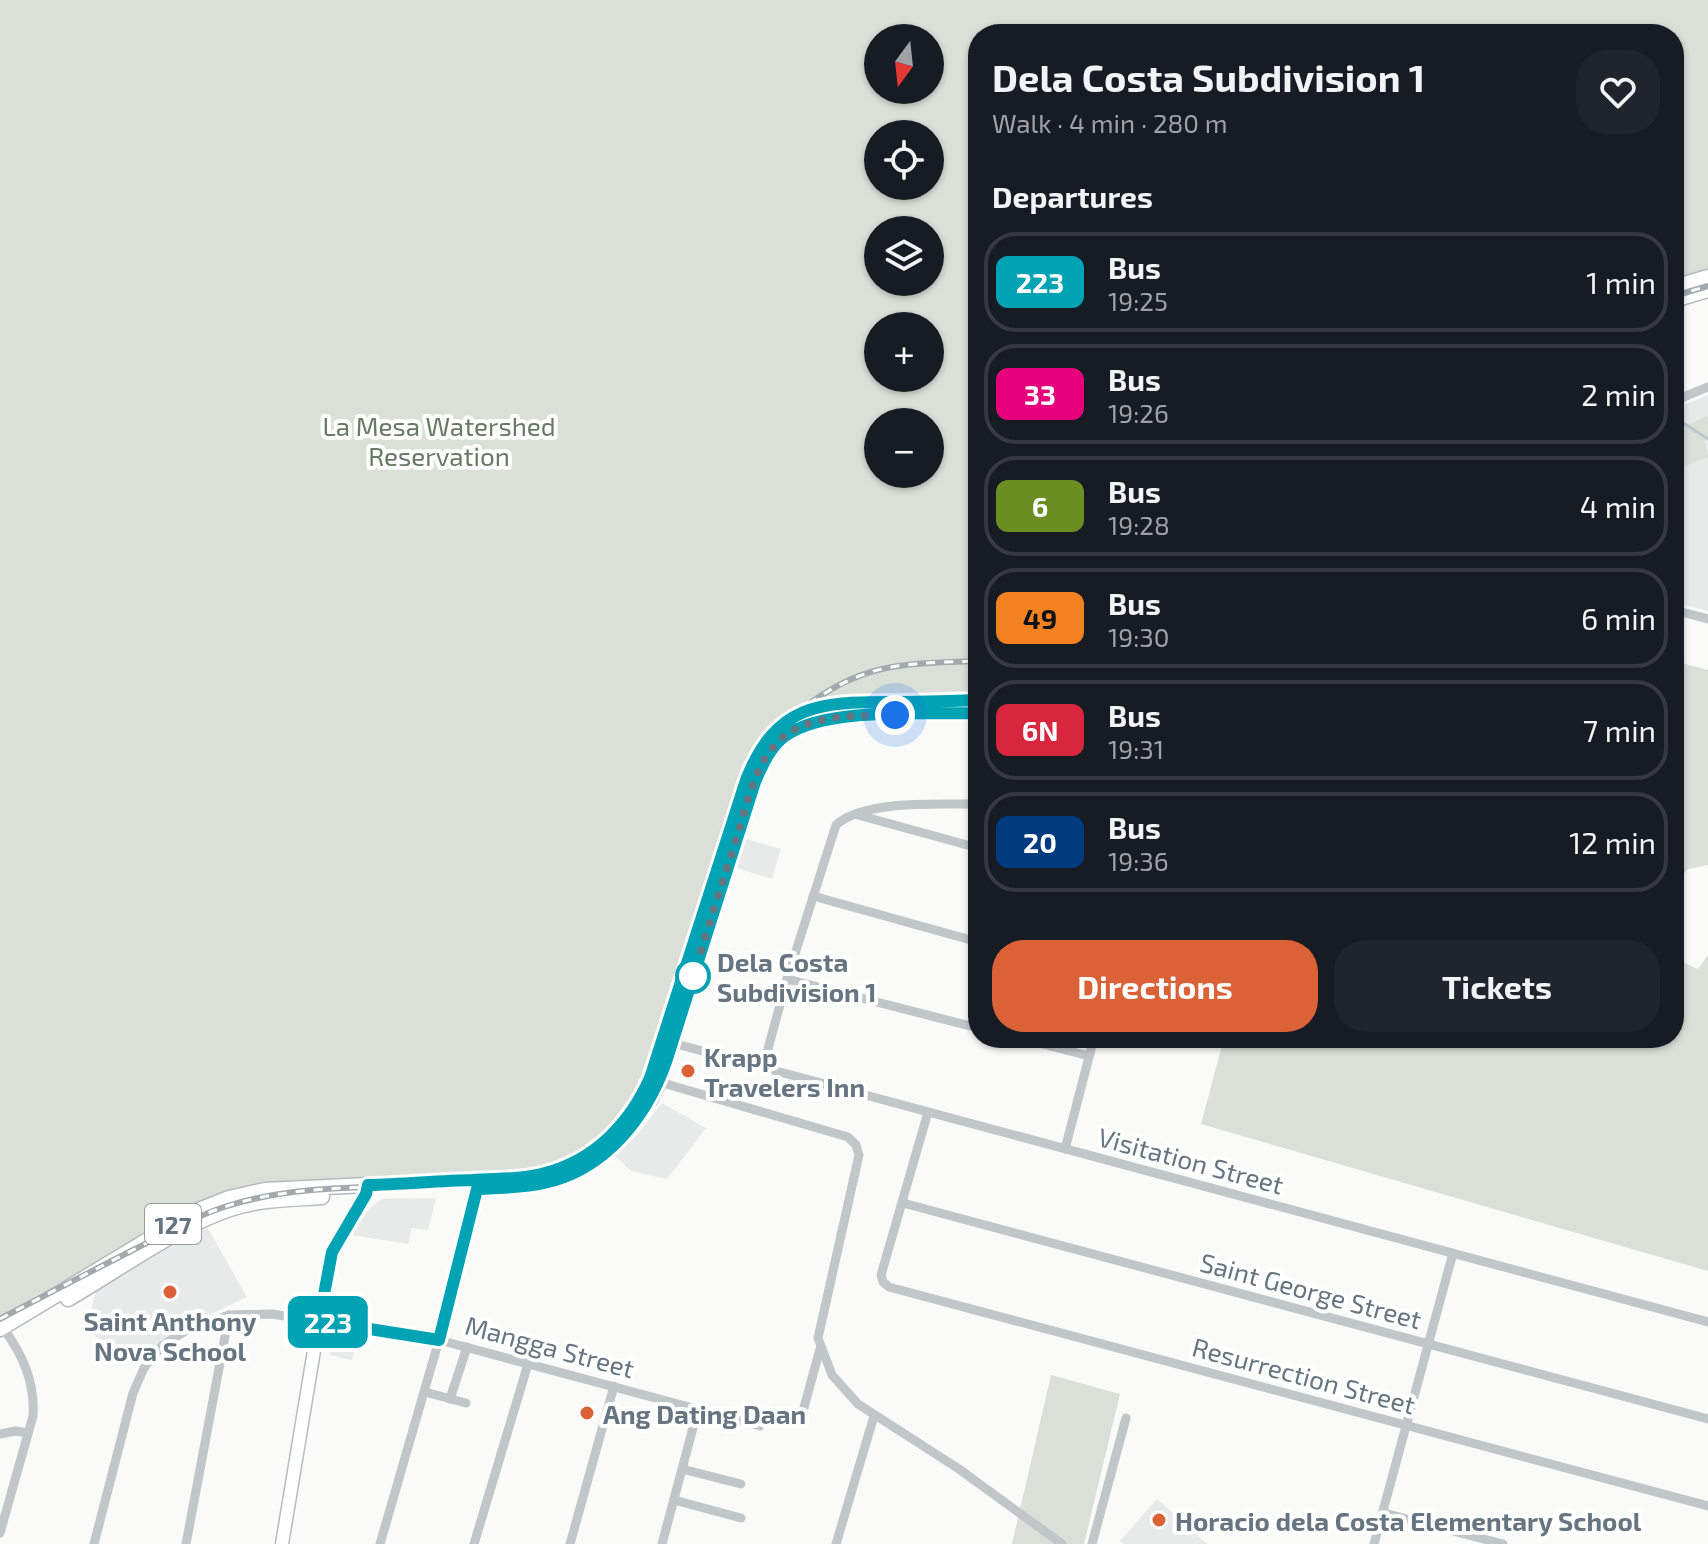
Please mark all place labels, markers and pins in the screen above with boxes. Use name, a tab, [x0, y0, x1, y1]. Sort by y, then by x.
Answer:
place label: Dela Costa Subdivision 1	[717, 946, 876, 1007]
marker: Dela Costa Subdivision 1	[676, 959, 710, 993]
place label: Krapp Travelers Inn	[704, 1041, 865, 1102]
marker: Krapp Travelers Inn	[679, 1062, 697, 1080]
marker: Saint Anthony Nova School	[161, 1283, 179, 1301]
place label: Saint Anthony Nova School	[83, 1305, 257, 1366]
place label: Ang Dating Daan	[603, 1398, 806, 1429]
marker: Ang Dating Daan	[578, 1404, 596, 1422]
place label: Horacio dela Costa Elementary School	[1175, 1505, 1642, 1537]
marker: Horacio dela Costa Elementary School	[1150, 1511, 1168, 1529]

